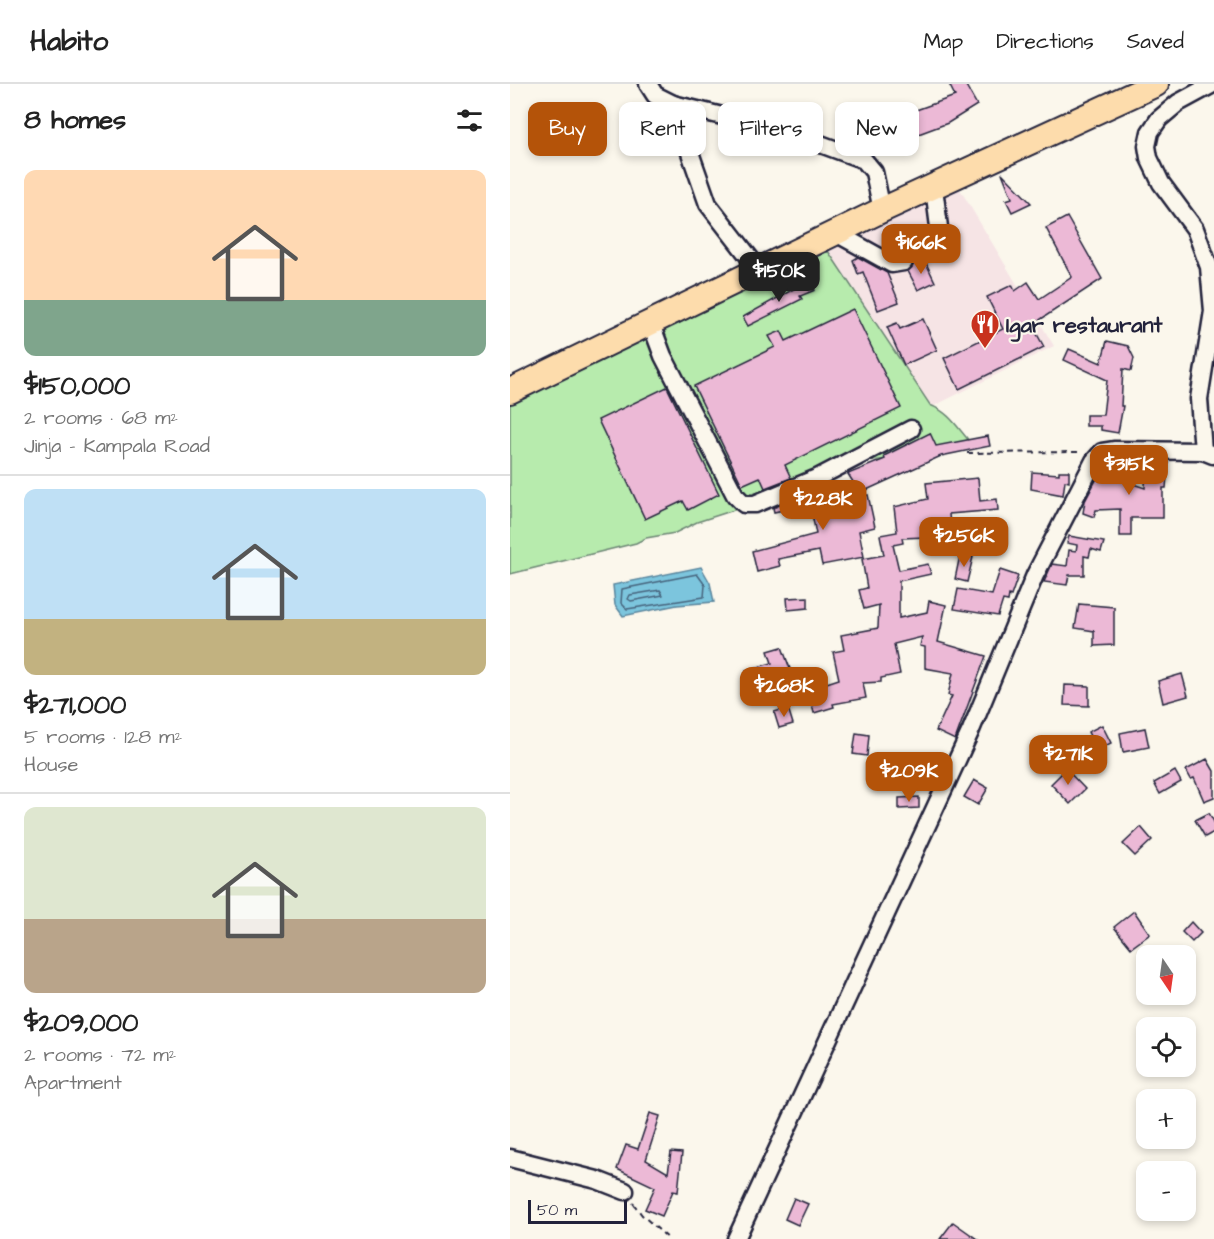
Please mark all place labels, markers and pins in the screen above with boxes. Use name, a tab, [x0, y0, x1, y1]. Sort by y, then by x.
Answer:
pin: $166K	[879, 224, 963, 275]
pin: $150K	[737, 252, 821, 303]
restaurant icon: Igar restaurant	[969, 308, 1001, 350]
place label: Igar restaurant	[1006, 310, 1163, 342]
pin: $315K	[1087, 445, 1171, 496]
pin: $228K	[781, 480, 865, 531]
pin: $256K	[922, 517, 1006, 568]
pin: $268K	[742, 667, 826, 718]
pin: $271K	[1026, 735, 1110, 786]
pin: $209K	[867, 752, 951, 803]

